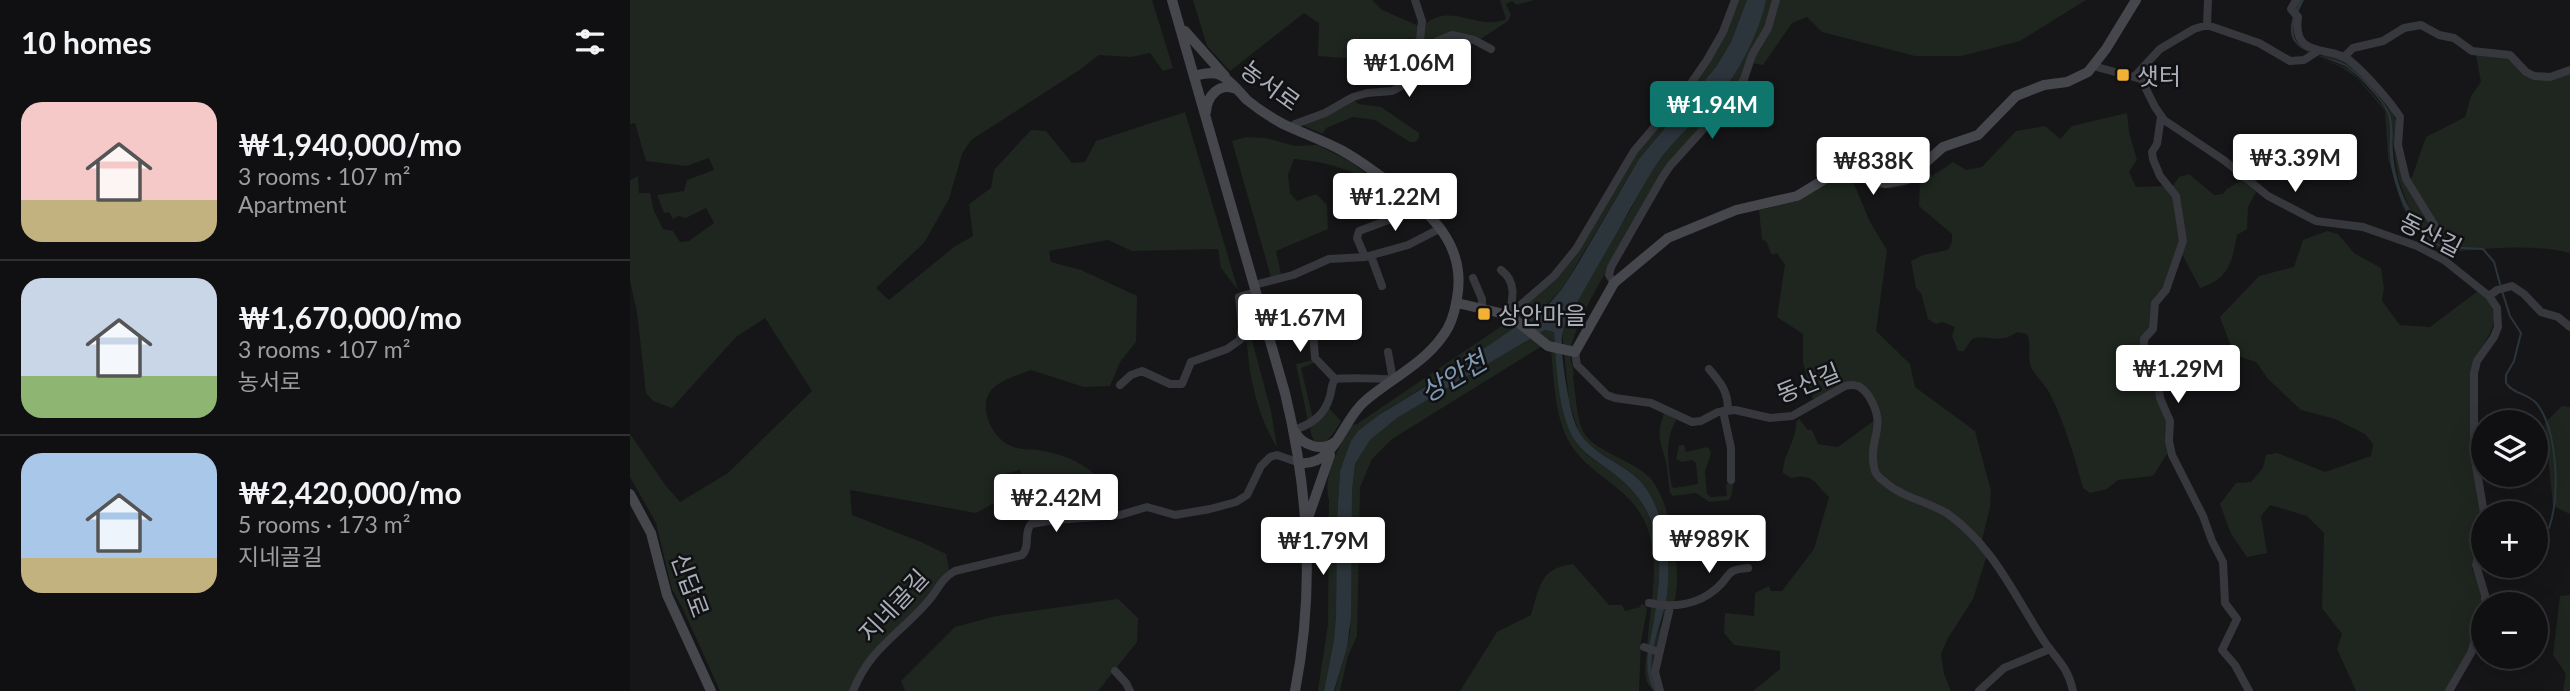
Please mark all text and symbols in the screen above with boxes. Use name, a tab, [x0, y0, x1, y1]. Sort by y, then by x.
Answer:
icon: filters	[571, 23, 609, 61]
text: 10 homes	[21, 24, 152, 60]
pin: ₩1.06M	[1352, 40, 1466, 99]
text: ₩1.06M	[1363, 48, 1455, 76]
street label: 농서로	[1236, 54, 1306, 116]
place label: 샛터	[2137, 61, 2181, 90]
marker: 샛터	[2115, 67, 2131, 83]
pin: ₩1.94M	[1655, 82, 1769, 141]
text: ₩1.94M	[1666, 90, 1758, 118]
text: ₩1,940,000/mo	[238, 126, 462, 162]
icon: home	[77, 130, 161, 214]
pin: ₩3.39M	[2238, 134, 2352, 194]
pin: ₩838K	[1824, 138, 1922, 197]
text: ₩3.39M	[2249, 143, 2341, 171]
text: ₩838K	[1833, 146, 1913, 174]
text: 3 rooms · 107 m²	[238, 162, 410, 190]
pin: ₩1.22M	[1338, 174, 1452, 233]
text: ₩1.22M	[1349, 182, 1441, 210]
text: Apartment	[238, 190, 346, 218]
street label: 동산길	[2395, 206, 2467, 262]
pin: ₩1.67M	[1243, 294, 1357, 354]
text: ₩1,670,000/mo	[238, 299, 462, 335]
place label: 상안마을	[1498, 300, 1586, 329]
text: ₩1.67M	[1254, 303, 1346, 331]
icon: home	[77, 306, 161, 390]
marker: 상안마을	[1476, 306, 1492, 322]
text: 3 rooms · 107 m²	[238, 335, 410, 363]
water label: 상안천	[1414, 342, 1495, 408]
pin: ₩1.29M	[2121, 346, 2235, 405]
text: ₩1.29M	[2132, 354, 2224, 382]
street label: 동산길	[1772, 356, 1844, 408]
text: 농서로	[238, 367, 301, 395]
map controls	[2471, 410, 2548, 669]
button: layers	[2471, 410, 2548, 487]
text: ₩2,420,000/mo	[238, 474, 462, 510]
pin: ₩2.42M	[999, 475, 1113, 534]
icon: home	[77, 481, 161, 565]
text: ₩2.42M	[1010, 483, 1102, 511]
button: +	[2471, 501, 2548, 578]
text: 5 rooms · 173 m²	[238, 510, 410, 538]
pin: ₩989K	[1660, 516, 1758, 575]
pin: ₩1.79M	[1266, 518, 1380, 577]
text: ₩989K	[1669, 524, 1749, 552]
text: ₩1.79M	[1277, 526, 1369, 554]
text: 지네골길	[238, 542, 323, 570]
street label: 신답로	[666, 549, 716, 621]
street label: 지네골길	[852, 563, 934, 647]
button: −	[2471, 592, 2548, 669]

